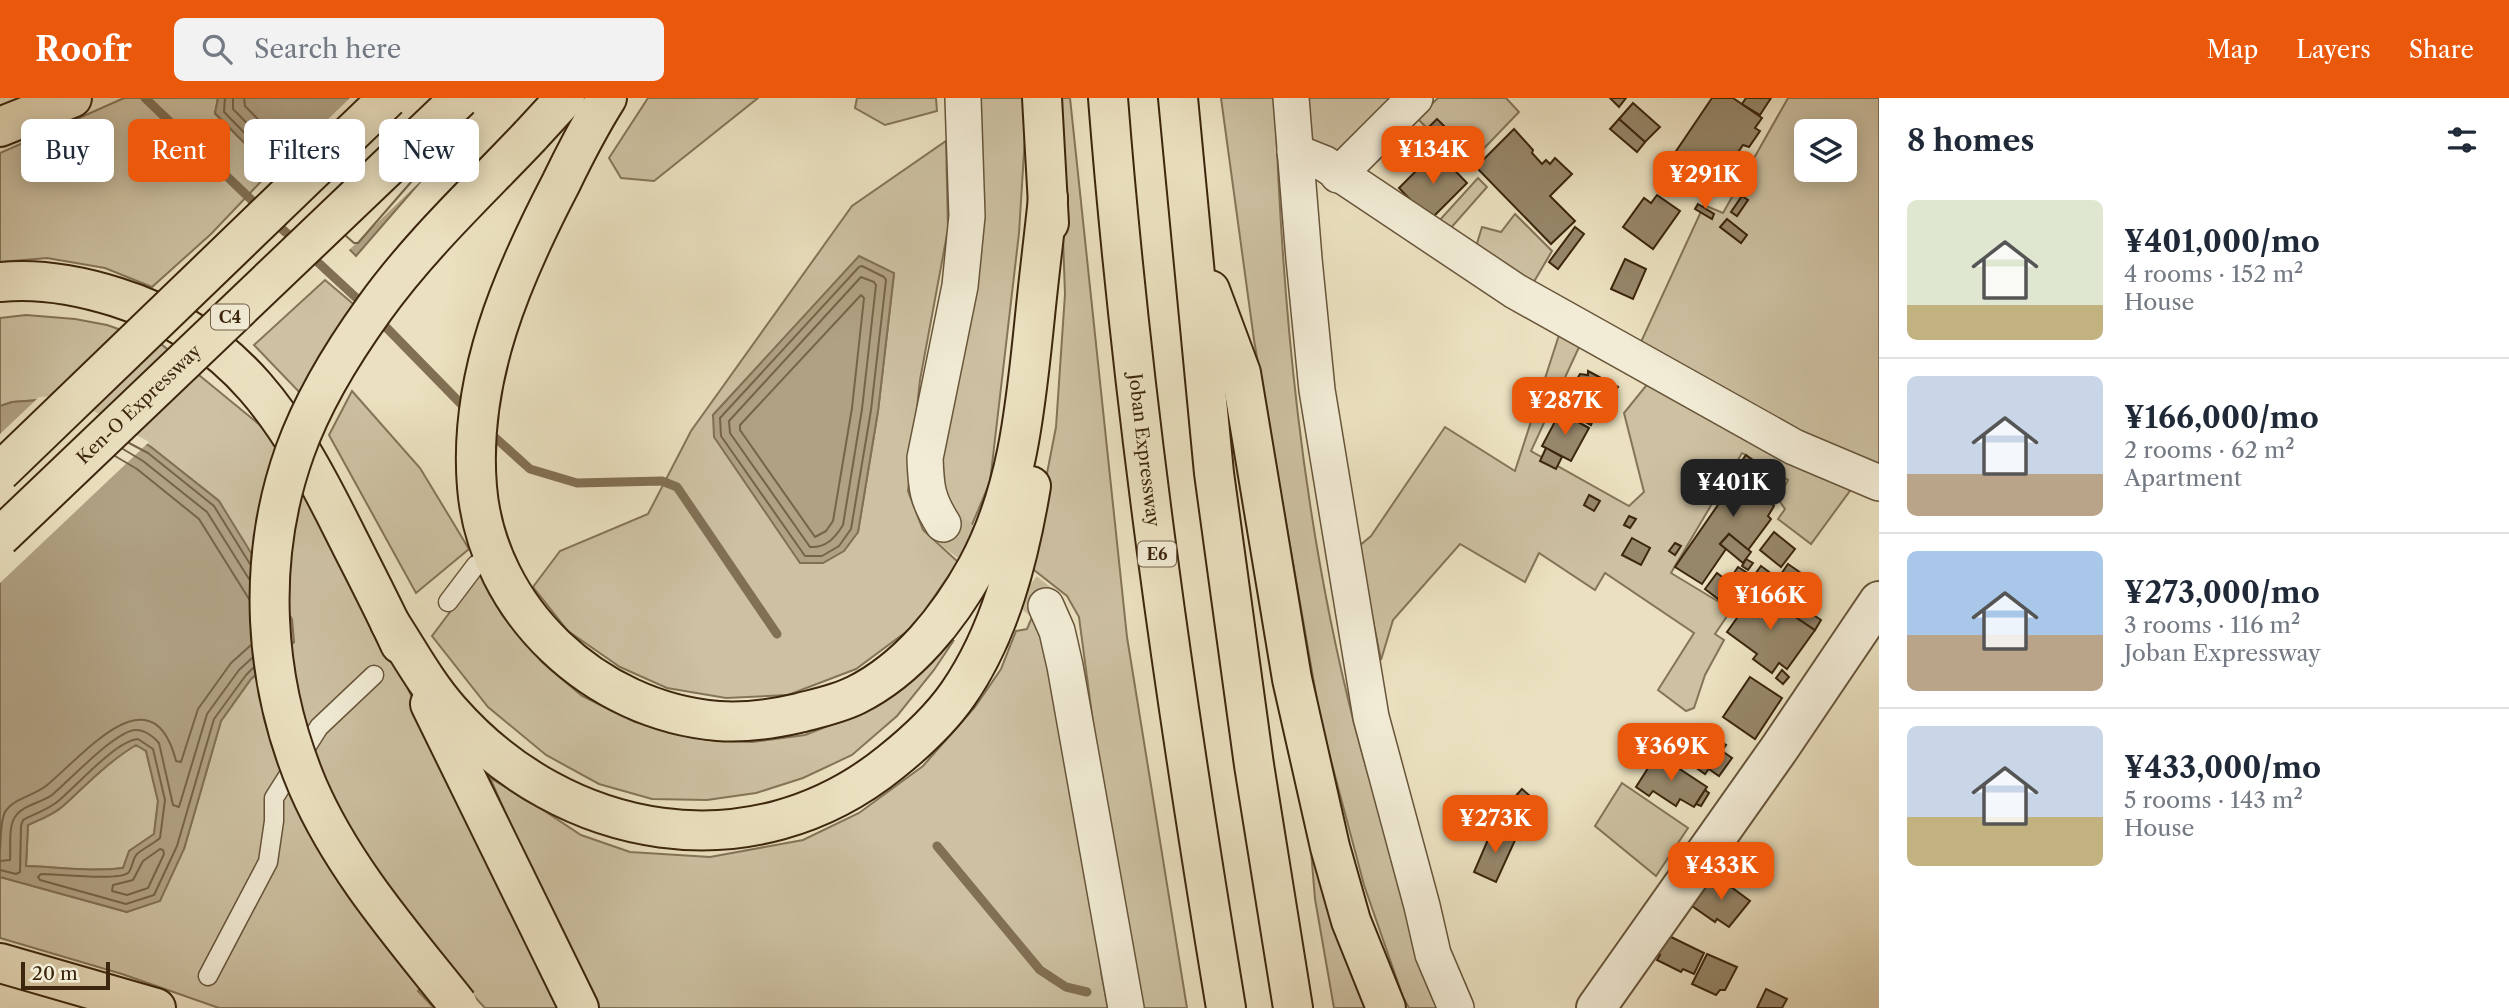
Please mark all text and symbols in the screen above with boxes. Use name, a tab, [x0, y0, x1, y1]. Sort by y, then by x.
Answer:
search box	[174, 18, 664, 81]
text: Roofr	[35, 29, 132, 70]
icon: search	[198, 30, 236, 68]
text: Search here	[254, 33, 401, 65]
text: Map	[2207, 35, 2258, 64]
text: Layers	[2296, 35, 2371, 64]
text: Share	[2409, 35, 2474, 64]
chip: Buy	[21, 119, 114, 182]
chip: Rent	[128, 119, 230, 182]
chip: Filters	[244, 119, 365, 182]
chip: New	[379, 119, 479, 182]
map controls	[1794, 119, 1857, 182]
button: layers	[1794, 119, 1857, 182]
icon: filters	[2443, 121, 2481, 159]
text: 8 homes	[1907, 122, 2034, 159]
pin: ¥134K	[1384, 126, 1482, 186]
text: ¥134K	[1397, 135, 1469, 163]
pin: ¥291K	[1656, 152, 1754, 211]
text: ¥291K	[1669, 160, 1741, 188]
text: ¥401,000/mo	[2124, 223, 2320, 260]
icon: home	[1963, 228, 2047, 312]
text: 4 rooms · 152 m²	[2124, 260, 2304, 288]
text: House	[2124, 288, 2194, 316]
road number: C4	[211, 304, 249, 330]
street label: Ken-O Expressway	[72, 339, 206, 469]
street label: Joban Expressway	[1124, 369, 1165, 529]
pin: ¥287K	[1516, 378, 1614, 437]
text: ¥287K	[1528, 386, 1602, 414]
text: ¥166,000/mo	[2124, 399, 2319, 436]
icon: home	[1963, 404, 2047, 488]
text: 2 rooms · 62 m²	[2124, 436, 2295, 464]
pin: ¥401K	[1684, 460, 1782, 519]
text: Apartment	[2124, 464, 2242, 492]
text: ¥401K	[1697, 468, 1769, 496]
road number: E6	[1138, 542, 1176, 566]
pin: ¥166K	[1721, 573, 1819, 632]
text: ¥273,000/mo	[2124, 574, 2320, 611]
icon: home	[1963, 579, 2047, 663]
text: ¥166K	[1734, 581, 1806, 609]
text: 3 rooms · 116 m²	[2124, 611, 2300, 639]
text: Joban Expressway	[2124, 639, 2321, 667]
pin: ¥369K	[1622, 724, 1720, 783]
text: ¥369K	[1634, 732, 1708, 760]
text: ¥433,000/mo	[2124, 749, 2321, 786]
icon: home	[1963, 754, 2047, 838]
text: 5 rooms · 143 m²	[2124, 786, 2303, 814]
pin: ¥273K	[1446, 796, 1544, 855]
text: ¥273K	[1459, 804, 1531, 832]
text: House	[2124, 814, 2194, 842]
pin: ¥433K	[1672, 842, 1770, 902]
text: ¥433K	[1684, 851, 1758, 879]
scale bar	[21, 959, 110, 991]
text: 20 m	[32, 962, 78, 985]

